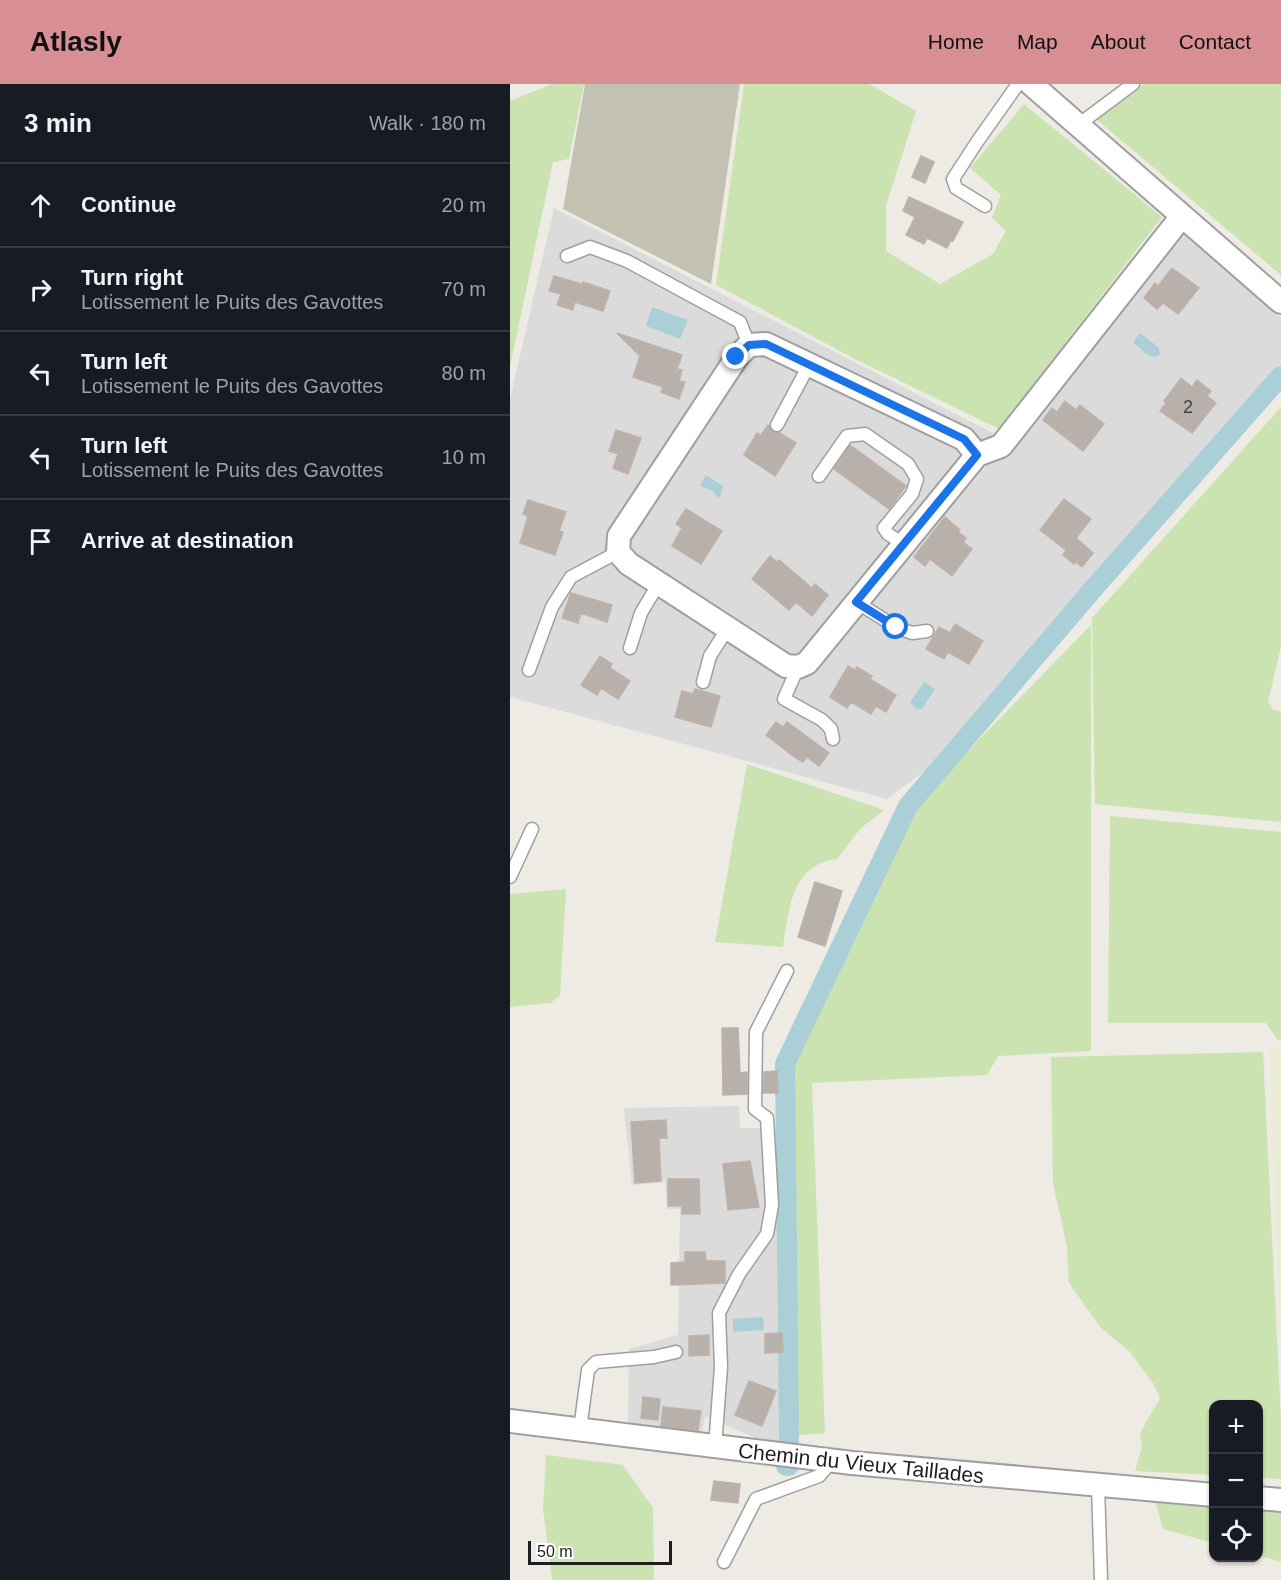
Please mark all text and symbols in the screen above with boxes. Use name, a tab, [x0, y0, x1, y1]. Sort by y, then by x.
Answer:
text: Atlasly	[30, 26, 122, 57]
text: Home	[928, 30, 984, 53]
text: Map	[1017, 30, 1058, 53]
text: About	[1091, 30, 1146, 53]
text: Contact	[1179, 30, 1251, 53]
text: 3 min	[24, 108, 92, 138]
text: Walk · 180 m	[369, 112, 486, 134]
icon: ahead	[24, 189, 57, 222]
text: Continue	[81, 192, 176, 217]
text: 20 m	[442, 194, 486, 216]
text: Turn right	[81, 265, 183, 290]
icon: right	[24, 273, 57, 306]
text: 70 m	[442, 278, 486, 300]
text: Lotissement le Puits des Gavottes	[81, 291, 383, 313]
route end	[722, 343, 748, 369]
text: Turn left	[81, 349, 167, 374]
icon: left	[24, 357, 57, 390]
text: 80 m	[442, 362, 486, 384]
text: Lotissement le Puits des Gavottes	[81, 375, 383, 397]
house number: 2	[1183, 397, 1193, 417]
text: Turn left	[81, 433, 167, 458]
icon: left	[24, 441, 57, 474]
text: 10 m	[442, 446, 486, 468]
text: Lotissement le Puits des Gavottes	[81, 459, 383, 481]
icon: arrive	[24, 525, 57, 558]
text: Arrive at destination	[81, 528, 294, 553]
route start	[882, 613, 908, 639]
map controls	[1209, 1400, 1263, 1562]
button: +	[1209, 1400, 1263, 1454]
street label: Chemin du Vieux Taillades	[737, 1439, 985, 1487]
button: −	[1209, 1454, 1263, 1508]
button: locate	[1209, 1508, 1263, 1562]
scale bar	[528, 1538, 672, 1566]
text: 50 m	[537, 1543, 573, 1560]

